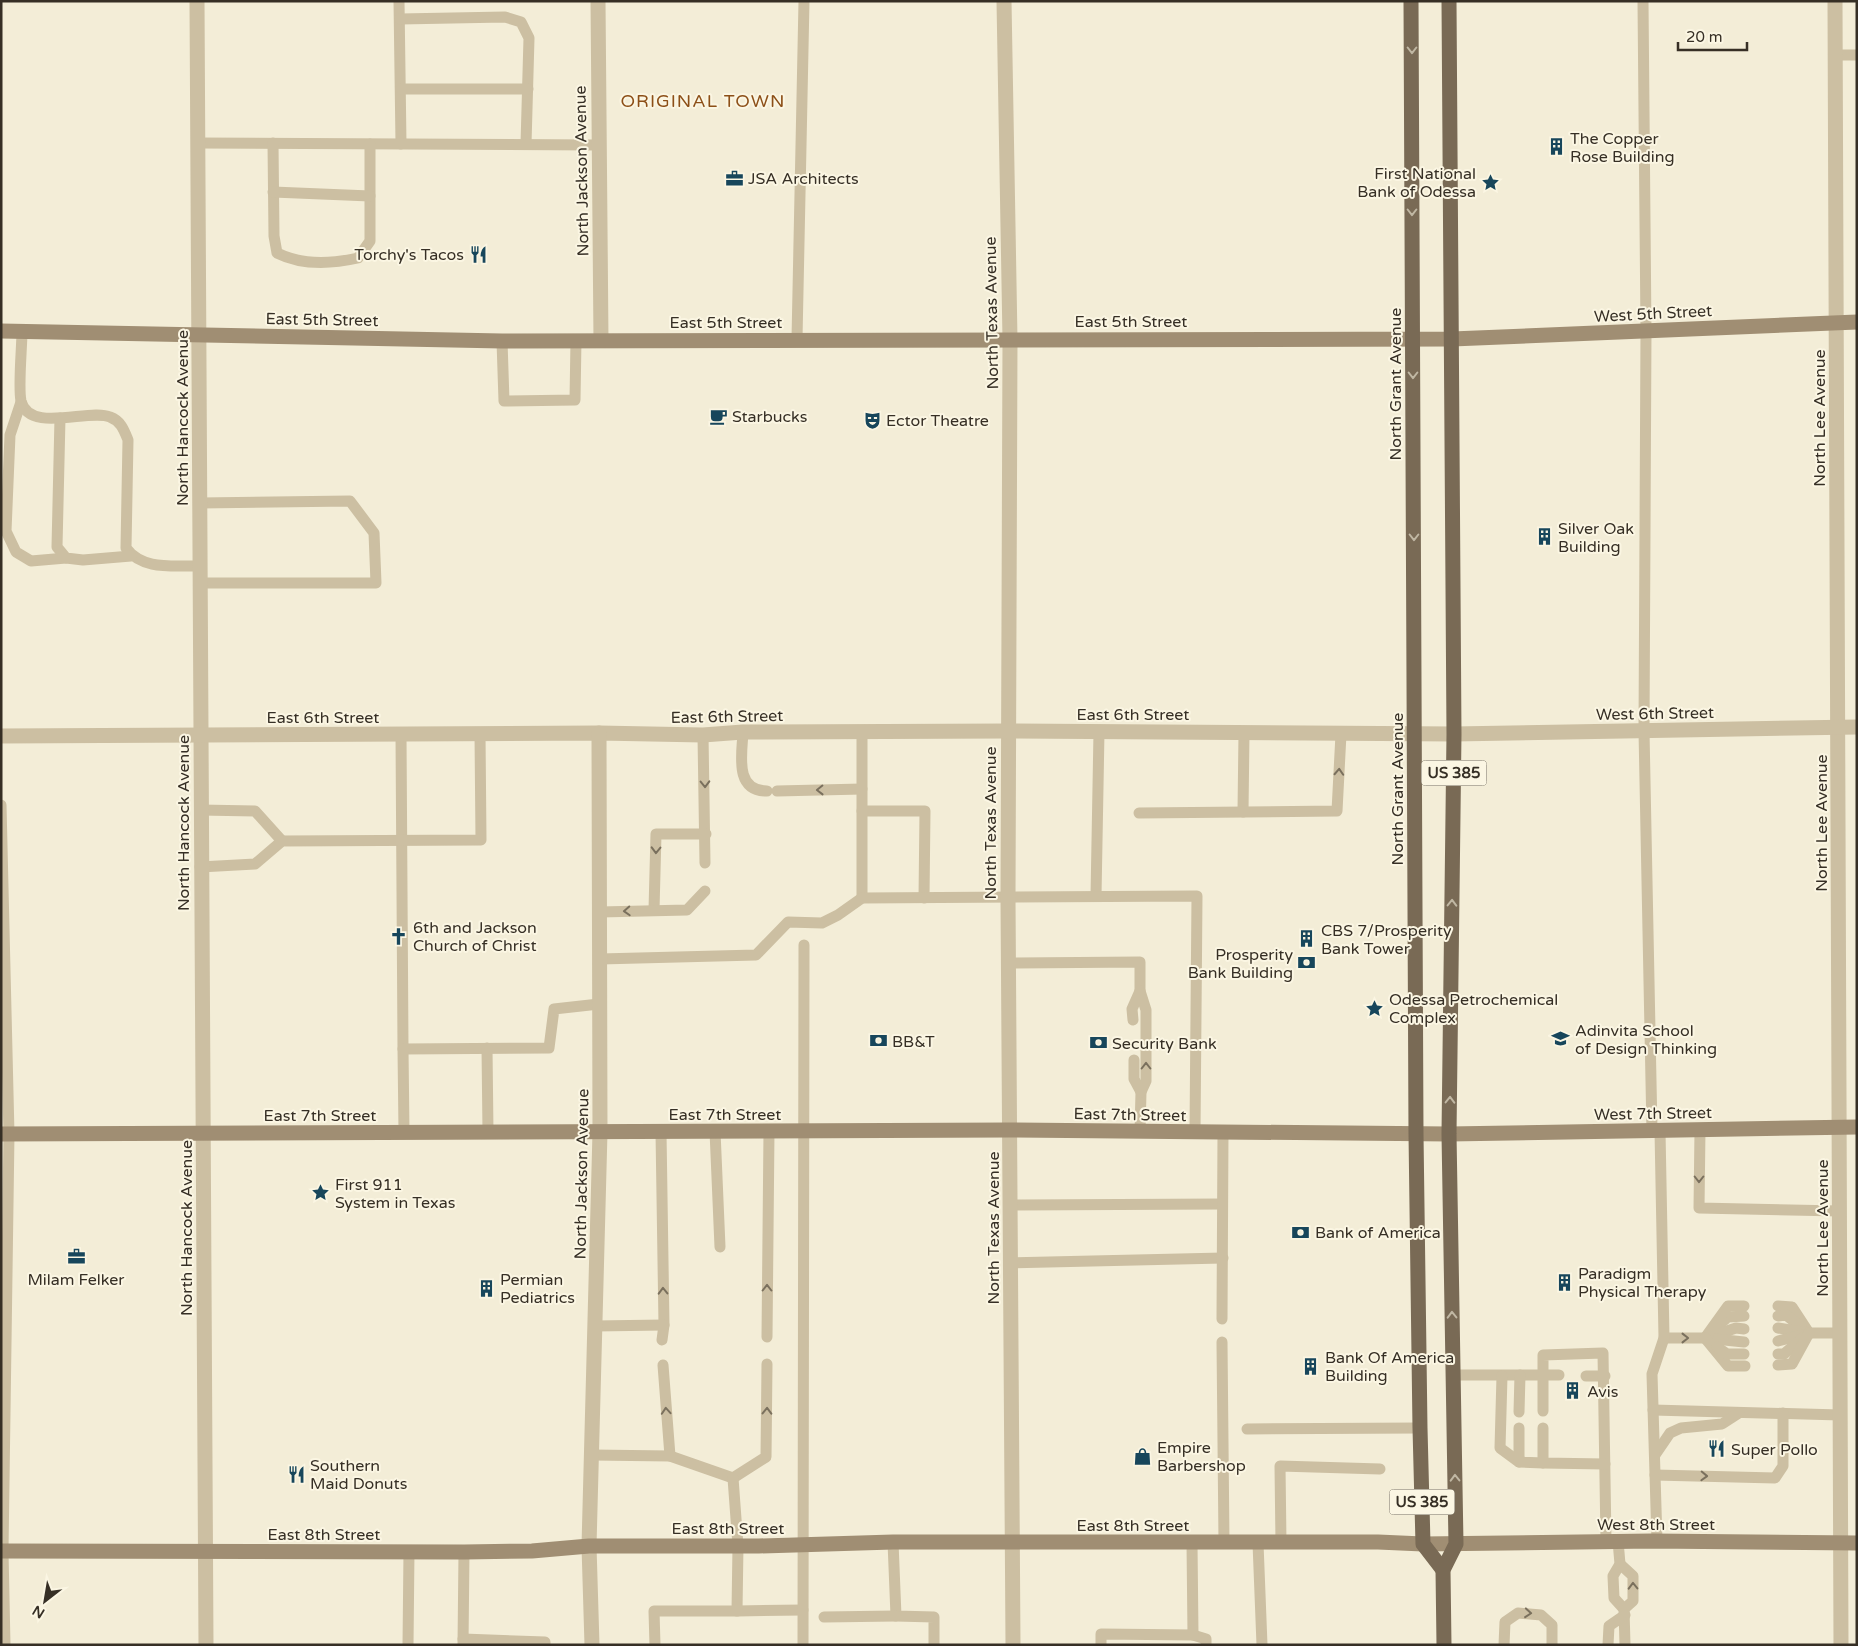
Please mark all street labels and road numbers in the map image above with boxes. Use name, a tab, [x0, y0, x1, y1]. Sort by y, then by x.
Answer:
street label: North Jackson Avenue	[571, 85, 593, 256]
street label: North Texas Avenue	[981, 236, 1003, 390]
street label: West 5th Street	[1594, 301, 1713, 327]
street label: North Grant Avenue	[1386, 308, 1406, 460]
street label: East 5th Street	[265, 309, 379, 331]
street label: East 5th Street	[1075, 312, 1187, 332]
street label: East 5th Street	[670, 313, 782, 333]
street label: North Hancock Avenue	[173, 330, 193, 506]
street label: North Lee Avenue	[1810, 349, 1830, 487]
street label: West 6th Street	[1596, 703, 1714, 725]
street label: East 6th Street	[1077, 705, 1189, 725]
street label: East 6th Street	[670, 706, 784, 728]
street label: East 6th Street	[267, 708, 379, 728]
street label: North Grant Avenue	[1388, 713, 1408, 865]
street label: North Hancock Avenue	[174, 735, 194, 911]
street label: North Texas Avenue	[981, 747, 1001, 899]
street label: North Lee Avenue	[1812, 754, 1832, 892]
road number: US 385	[1422, 760, 1486, 786]
street label: North Jackson Avenue	[571, 1089, 593, 1260]
street label: West 7th Street	[1594, 1103, 1712, 1125]
street label: East 7th Street	[1073, 1104, 1187, 1126]
street label: East 7th Street	[669, 1105, 781, 1125]
street label: East 7th Street	[264, 1106, 376, 1126]
street label: North Hancock Avenue	[177, 1140, 197, 1316]
street label: North Texas Avenue	[984, 1152, 1004, 1304]
street label: North Lee Avenue	[1813, 1159, 1833, 1297]
road number: US 385	[1390, 1490, 1454, 1514]
street label: West 8th Street	[1597, 1515, 1715, 1535]
street label: East 8th Street	[1077, 1516, 1189, 1536]
street label: East 8th Street	[672, 1519, 784, 1539]
street label: East 8th Street	[268, 1525, 380, 1545]

